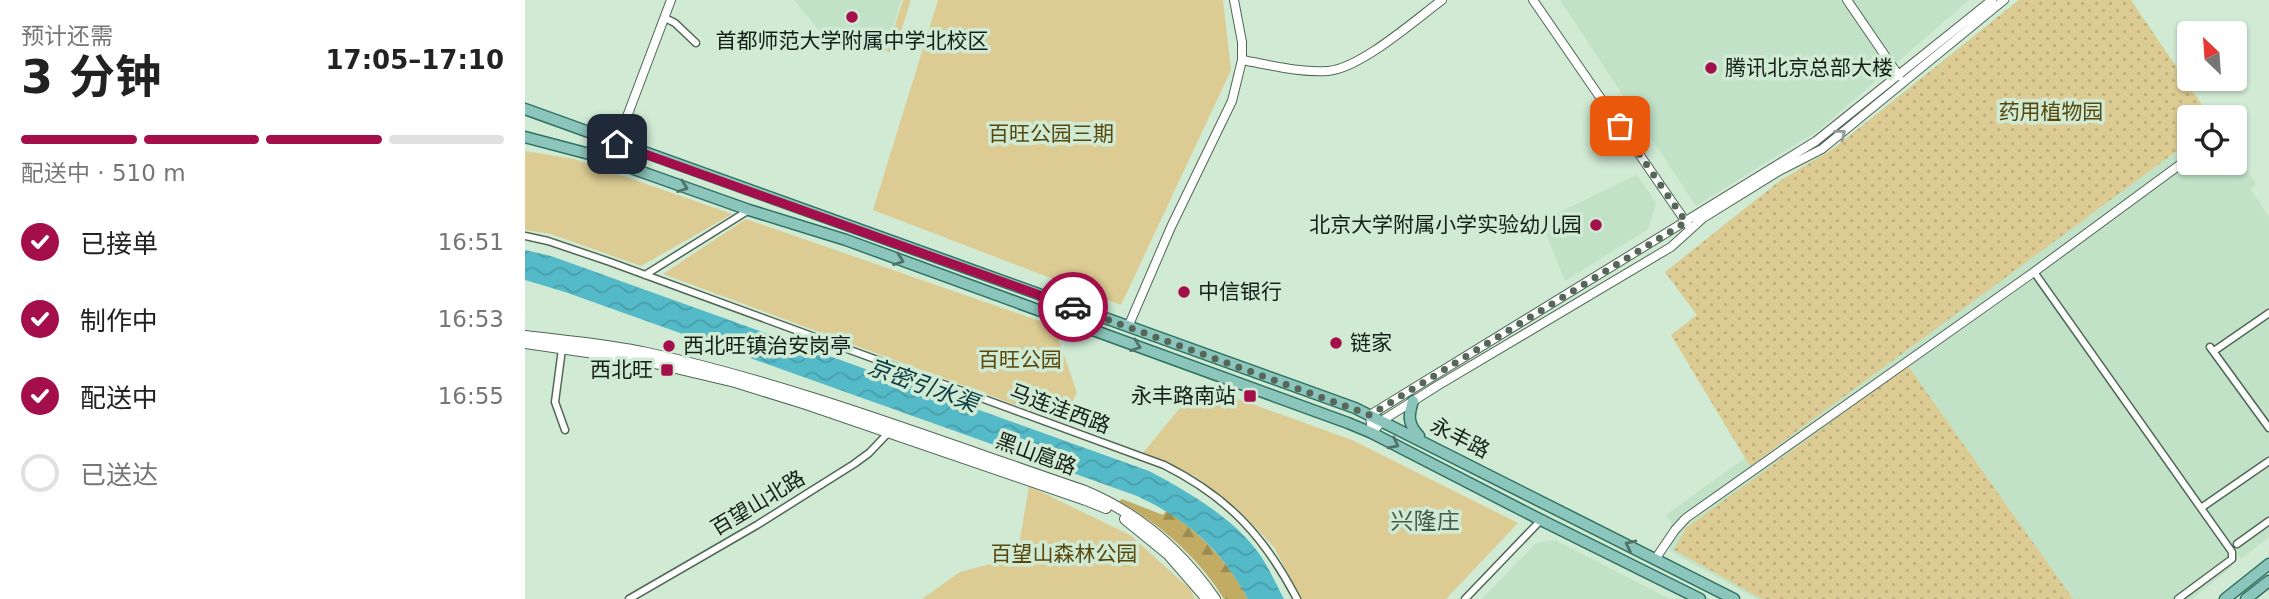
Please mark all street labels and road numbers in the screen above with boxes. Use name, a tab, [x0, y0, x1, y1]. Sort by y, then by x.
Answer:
street label: 马连洼西路	[1007, 380, 1113, 438]
street label: 永丰路	[1426, 413, 1494, 463]
street label: 黑山扈路	[992, 428, 1080, 480]
street label: 百望山北路	[707, 466, 809, 540]

